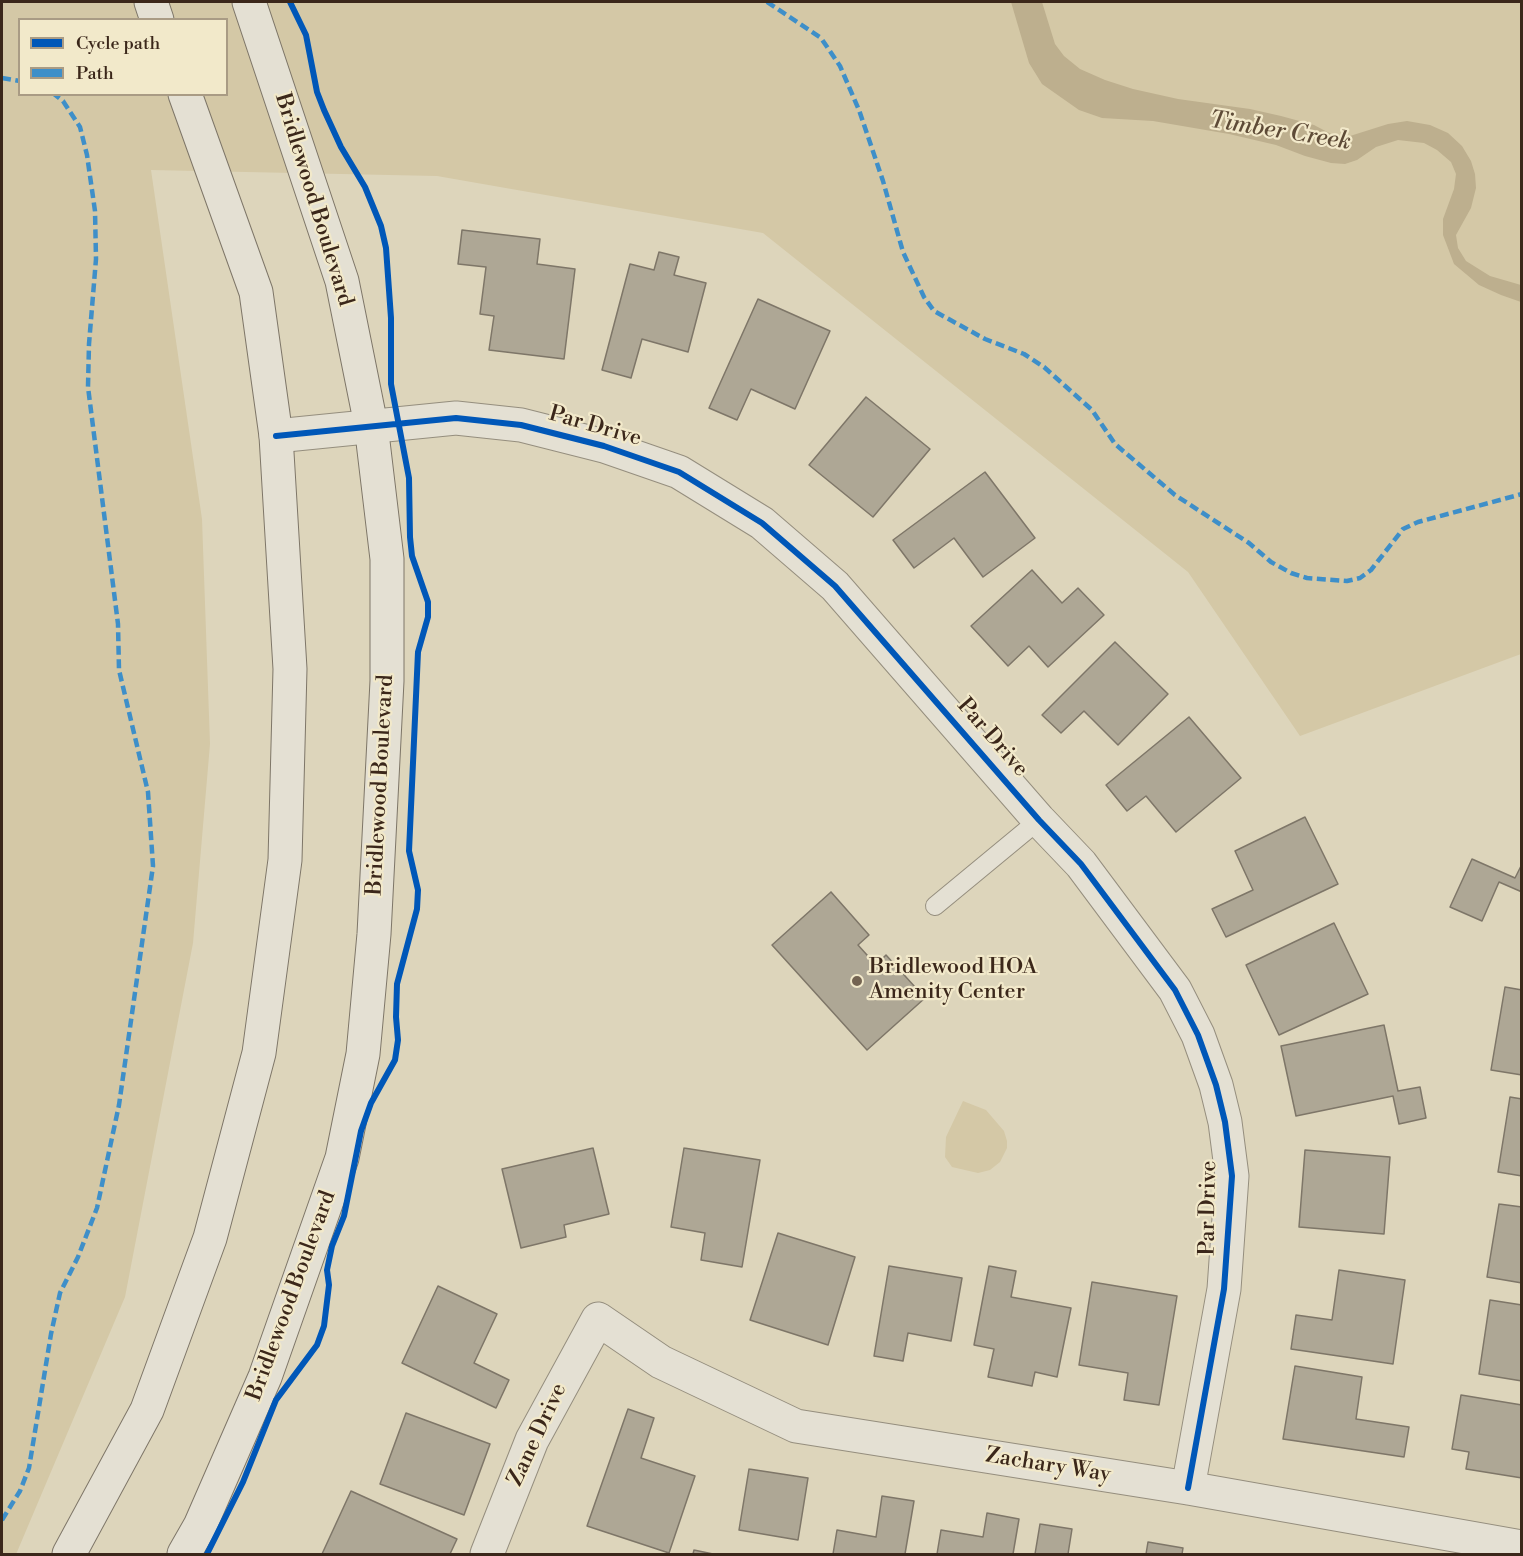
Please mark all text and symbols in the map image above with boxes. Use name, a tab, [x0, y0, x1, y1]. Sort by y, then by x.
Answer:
legend	[18, 18, 228, 96]
text: Cycle path	[76, 32, 160, 55]
text: Path	[76, 62, 114, 85]
street label: Bridlewood Boulevard	[268, 90, 358, 310]
water label: Timber Creek	[1207, 107, 1353, 157]
street label: Par Drive	[546, 401, 644, 453]
street label: Bridlewood Boulevard	[362, 674, 400, 896]
street label: Par Drive	[951, 693, 1033, 783]
place label: Bridlewood HOA Amenity Center	[869, 955, 1037, 1006]
marker: Bridlewood HOA Amenity Center	[850, 974, 864, 988]
street label: Par Drive	[1195, 1160, 1223, 1256]
street label: Bridlewood Boulevard	[242, 1188, 342, 1404]
street label: Zane Drive	[503, 1379, 573, 1491]
street label: Zachary Way	[984, 1443, 1112, 1489]

